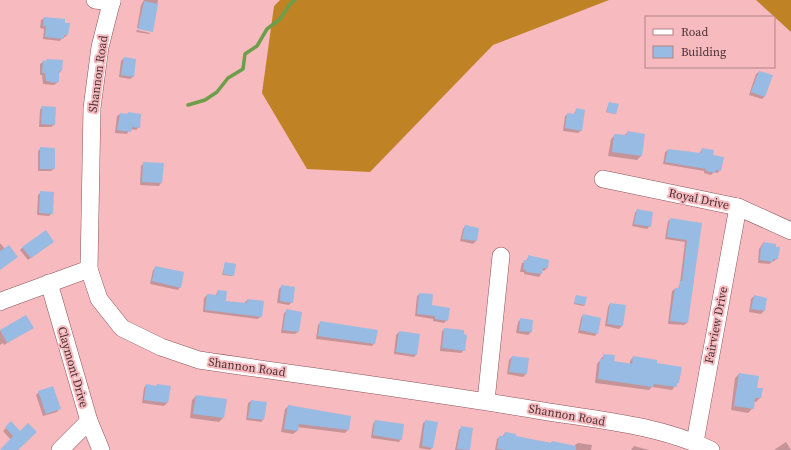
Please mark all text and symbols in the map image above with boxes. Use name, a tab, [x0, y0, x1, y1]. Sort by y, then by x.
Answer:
legend	[645, 16, 775, 68]
text: Road	[681, 24, 708, 40]
street label: Shannon Road	[85, 34, 111, 114]
text: Building	[681, 44, 726, 60]
street label: Royal Drive	[667, 185, 731, 213]
street label: Fairview Drive	[701, 285, 731, 365]
street label: Claymont Drive	[54, 325, 92, 409]
street label: Shannon Road	[207, 354, 287, 380]
street label: Shannon Road	[527, 400, 607, 430]

